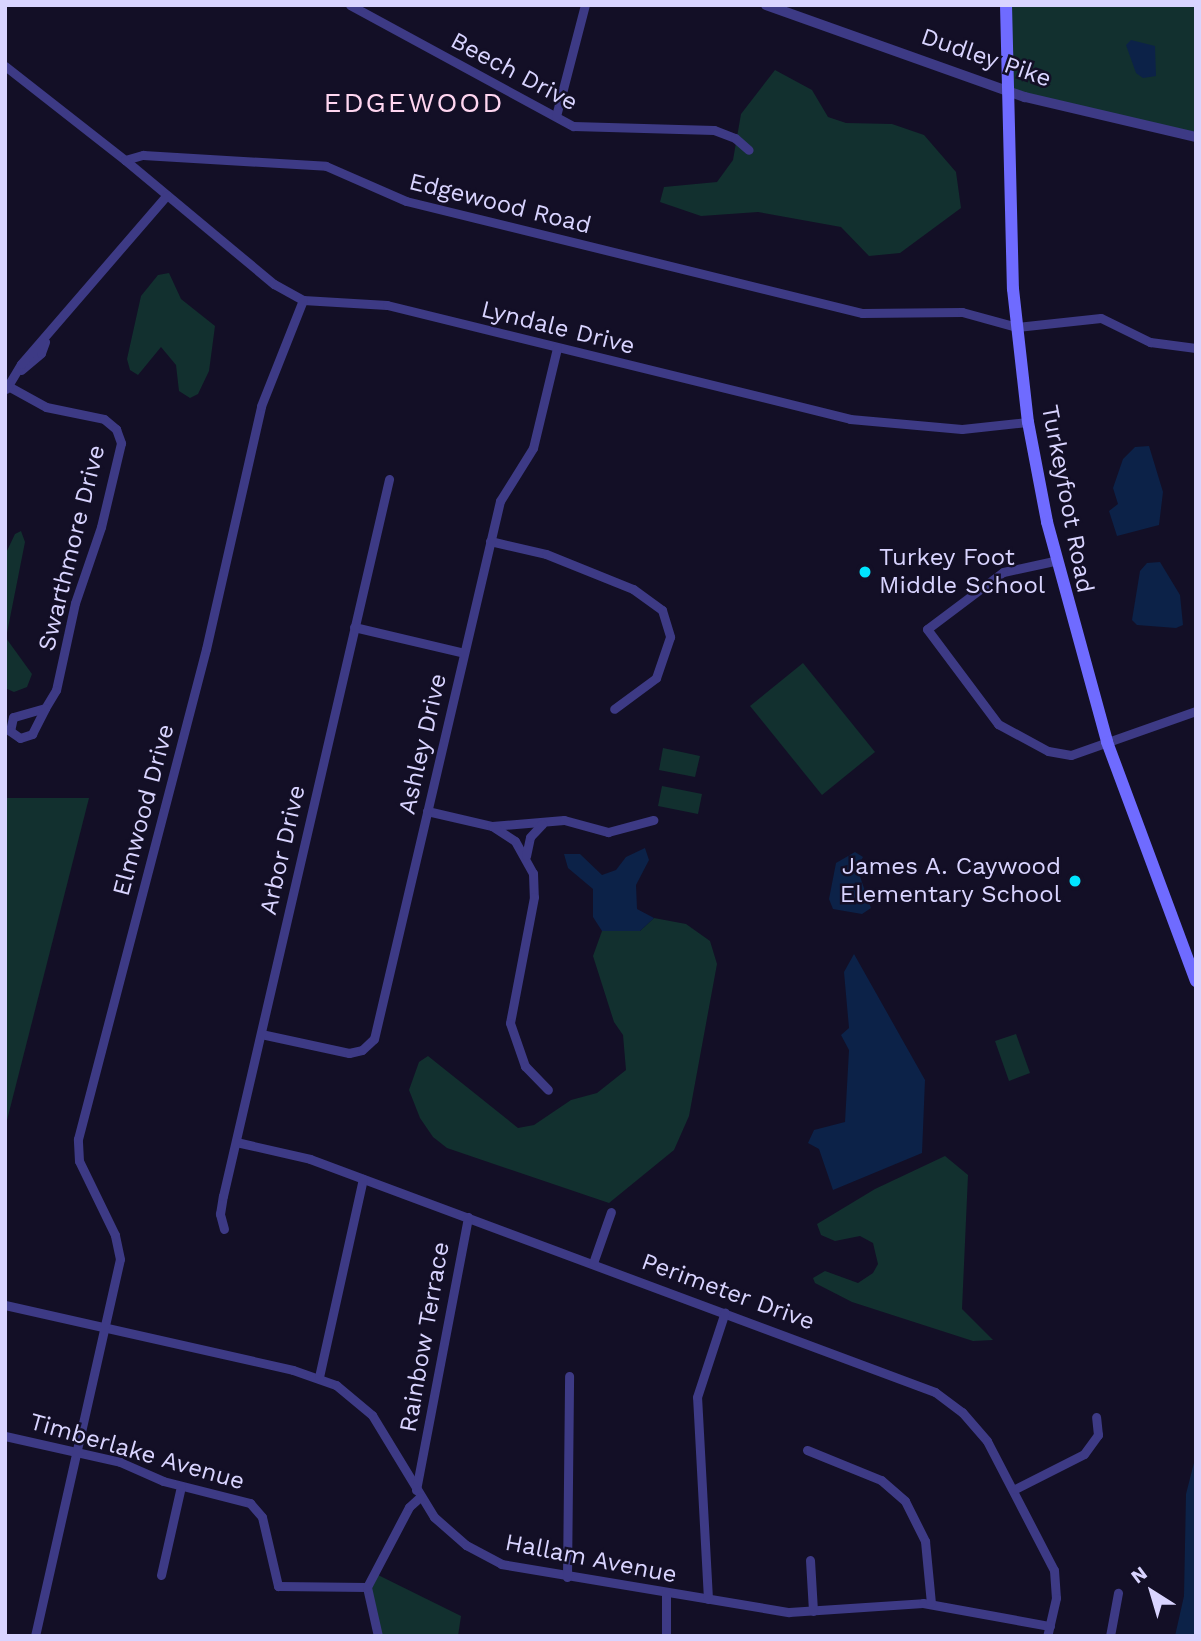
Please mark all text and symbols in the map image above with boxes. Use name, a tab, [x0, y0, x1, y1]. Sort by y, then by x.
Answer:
street label: Dudley Pike	[917, 22, 1055, 94]
street label: Beech Drive	[446, 27, 582, 117]
district label: EDGEWOOD	[325, 86, 503, 120]
street label: Edgewood Road	[406, 167, 594, 241]
street label: Lyndale Drive	[478, 295, 638, 361]
street label: Turkeyfoot Road	[1035, 403, 1099, 595]
street label: Swarthmore Drive	[32, 442, 112, 654]
place label: Turkey Foot Middle School	[879, 544, 1045, 600]
marker: Turkey Foot Middle School	[857, 564, 873, 580]
street label: Ashley Drive	[393, 671, 453, 817]
street label: Elmwood Drive	[107, 721, 181, 899]
street label: Arbor Drive	[254, 782, 312, 918]
place label: James A. Caywood Elementary School	[839, 853, 1061, 909]
marker: James A. Caywood Elementary School	[1067, 873, 1083, 889]
street label: Rainbow Terrace	[394, 1239, 456, 1435]
street label: Perimeter Drive	[637, 1247, 819, 1337]
street label: Timberlake Avenue	[26, 1407, 248, 1497]
street label: Hallam Avenue	[502, 1528, 680, 1590]
north arrow	[1117, 1557, 1187, 1627]
text: N	[1127, 1561, 1152, 1588]

